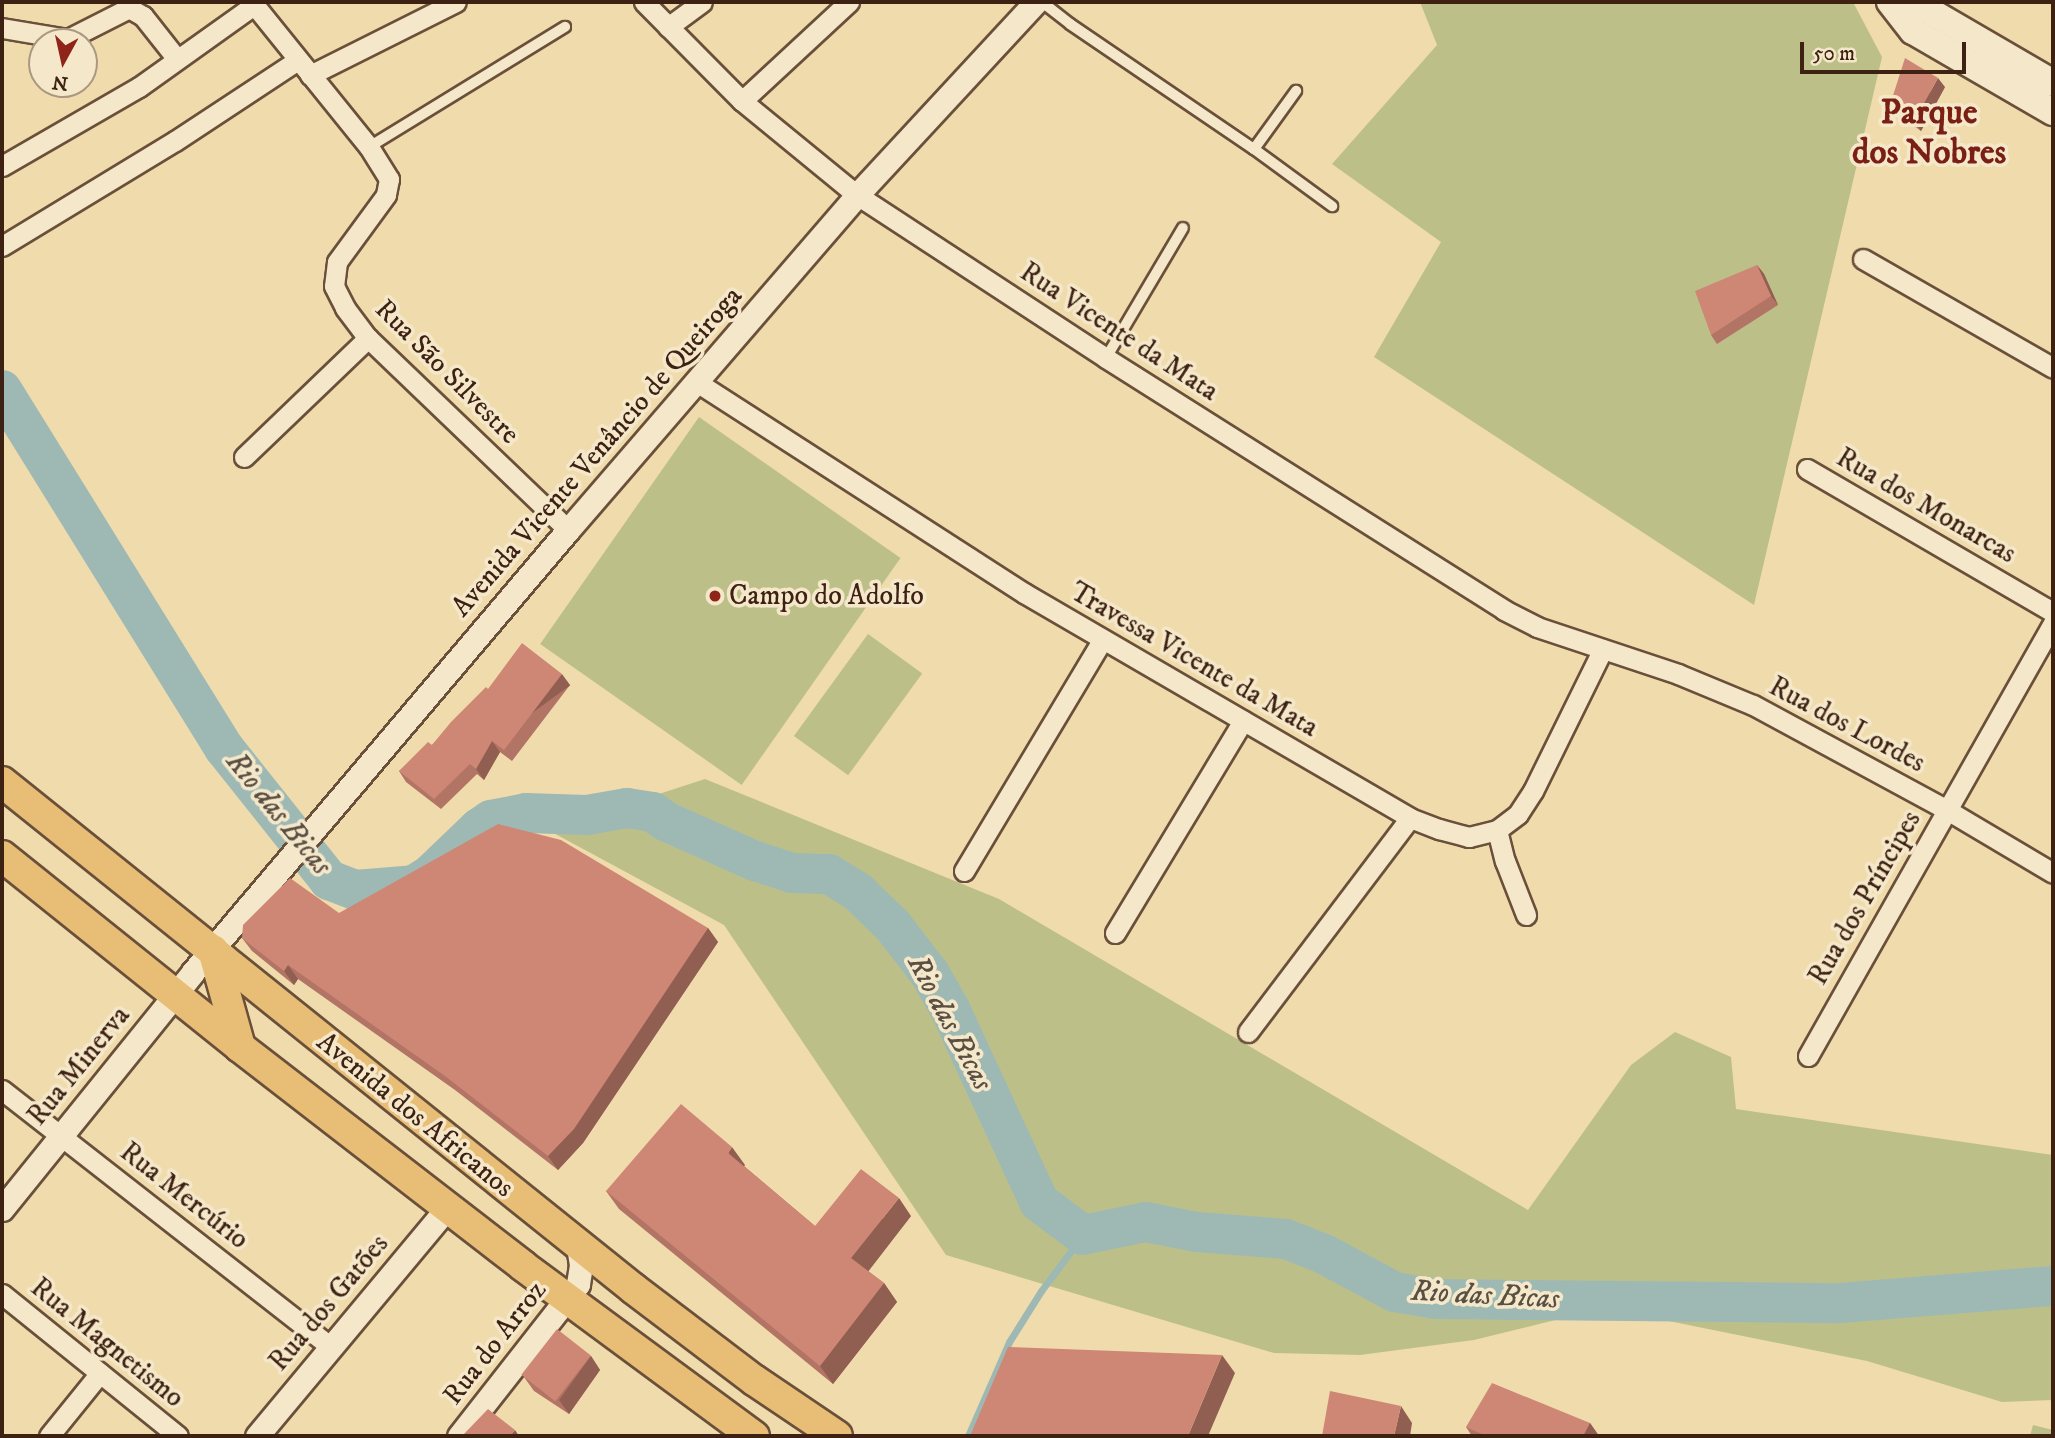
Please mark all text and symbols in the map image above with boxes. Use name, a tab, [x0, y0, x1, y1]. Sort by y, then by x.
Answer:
north arrow	[28, 28, 98, 98]
scale bar	[1803, 28, 1969, 72]
text: 50 m	[1813, 41, 1855, 67]
text: N	[51, 70, 70, 95]
district label: Parque dos Nobres	[1852, 92, 2006, 174]
street label: Rua Vicente da Mata	[1014, 255, 1224, 409]
street label: Avenida Vicente Venâncio de Queiroga	[444, 280, 750, 624]
street label: Rua São Silvestre	[368, 293, 526, 451]
street label: Rua dos Monarcas	[1830, 441, 2022, 571]
street label: Travessa Vicente da Mata	[1064, 575, 1324, 745]
place label: Campo do Adolfo	[729, 579, 924, 613]
marker: Campo do Adolfo	[707, 588, 723, 604]
street label: Rua dos Lordes	[1763, 670, 1931, 780]
water label: Rio das Bicas	[217, 745, 339, 883]
street label: Rua dos Príncipes	[1802, 805, 1928, 991]
water label: Rio das Bicas	[898, 949, 1000, 1097]
street label: Rua Minerva	[21, 999, 137, 1133]
street label: Avenida dos Africanos	[310, 1025, 520, 1205]
street label: Rua Mercúrio	[113, 1135, 255, 1257]
street label: Rua dos Gatões	[262, 1228, 396, 1378]
street label: Rua Magnetismo	[24, 1271, 190, 1415]
street label: Rua do Arroz	[436, 1274, 554, 1412]
water label: Rio das Bicas	[1410, 1274, 1560, 1318]

